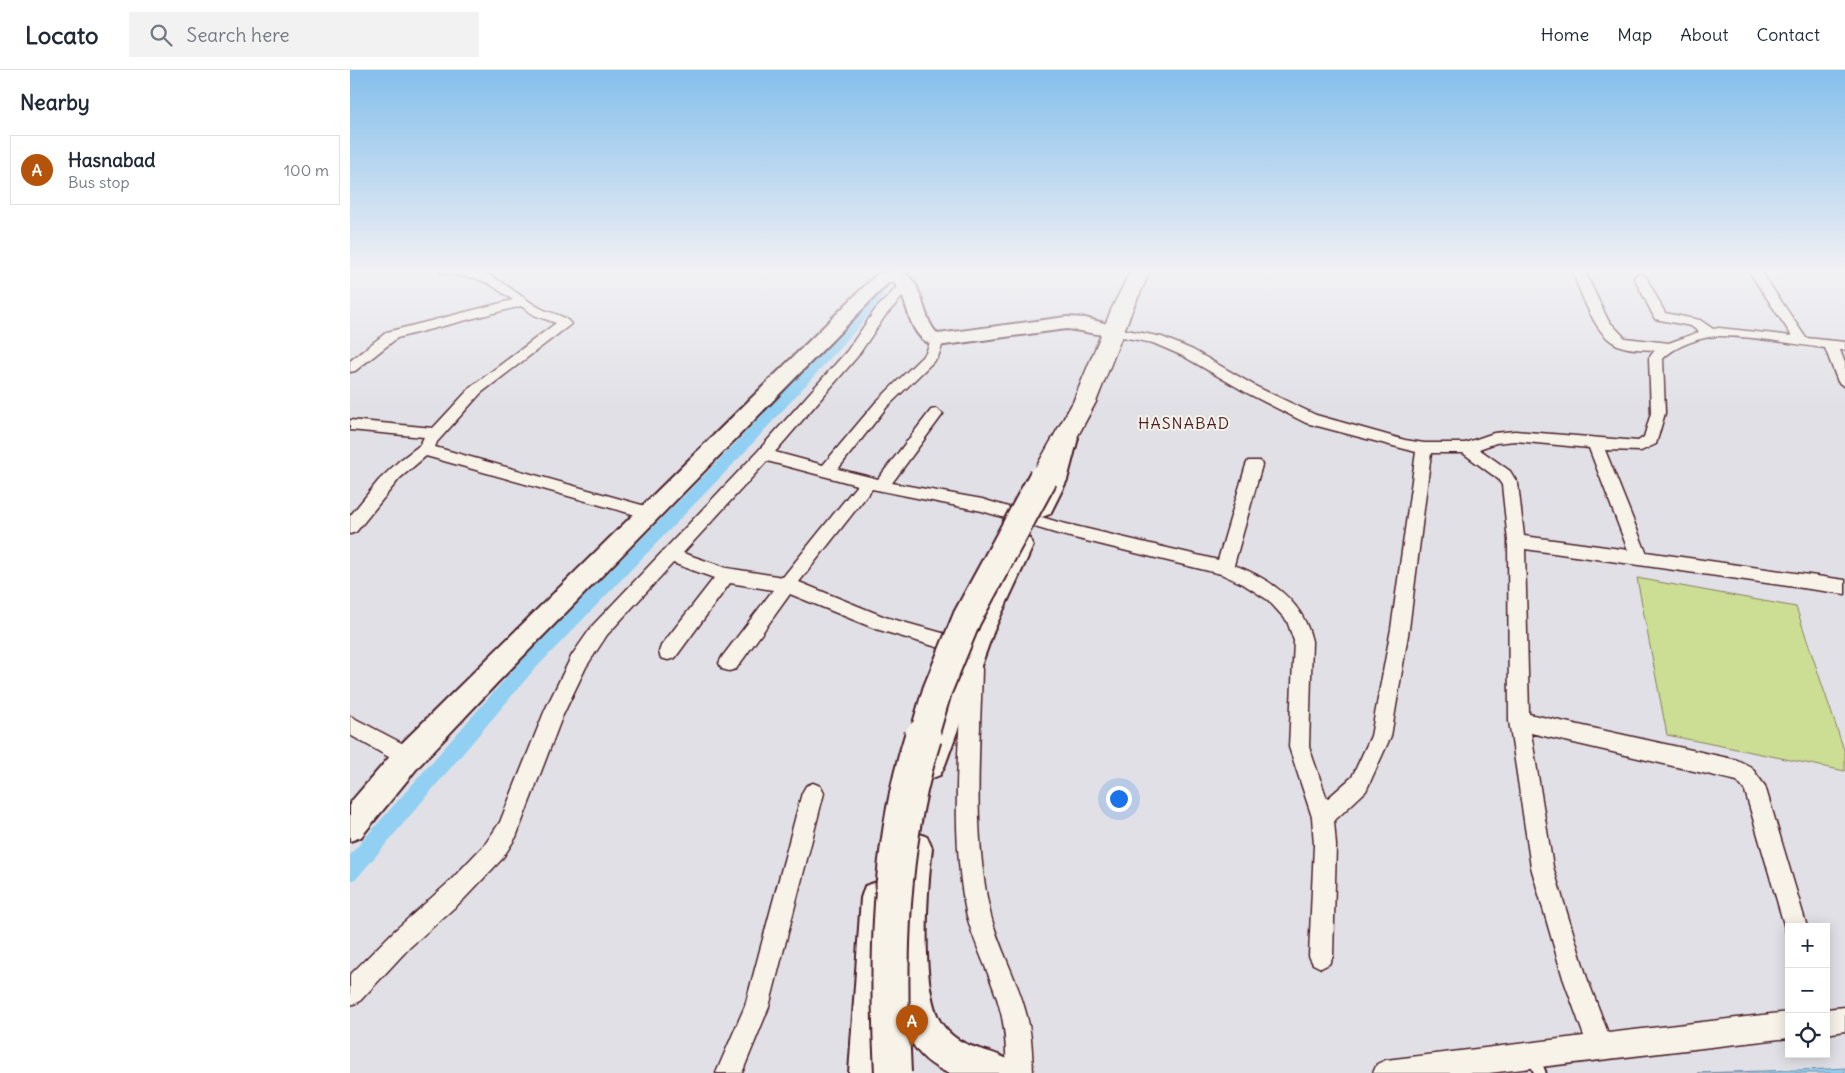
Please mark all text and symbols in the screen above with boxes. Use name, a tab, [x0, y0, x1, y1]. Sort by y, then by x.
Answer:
search box	[129, 12, 479, 57]
text: Locato	[25, 20, 99, 50]
icon: search	[147, 21, 175, 49]
text: Search here	[187, 23, 290, 47]
text: Home	[1541, 23, 1589, 46]
text: Map	[1617, 23, 1652, 46]
text: About	[1680, 23, 1728, 46]
text: Contact	[1756, 23, 1820, 46]
text: Nearby	[20, 89, 90, 116]
text: Hasnabad	[68, 148, 155, 172]
text: A	[32, 160, 42, 180]
text: 100 m	[284, 160, 329, 180]
text: Bus stop	[68, 172, 130, 192]
district label: HASNABAD	[1138, 413, 1230, 433]
your location	[1106, 786, 1132, 812]
map controls	[1785, 923, 1830, 1058]
button: +	[1785, 923, 1830, 968]
button: −	[1785, 968, 1830, 1013]
pin: A	[896, 1005, 928, 1046]
button: locate	[1785, 1013, 1830, 1058]

